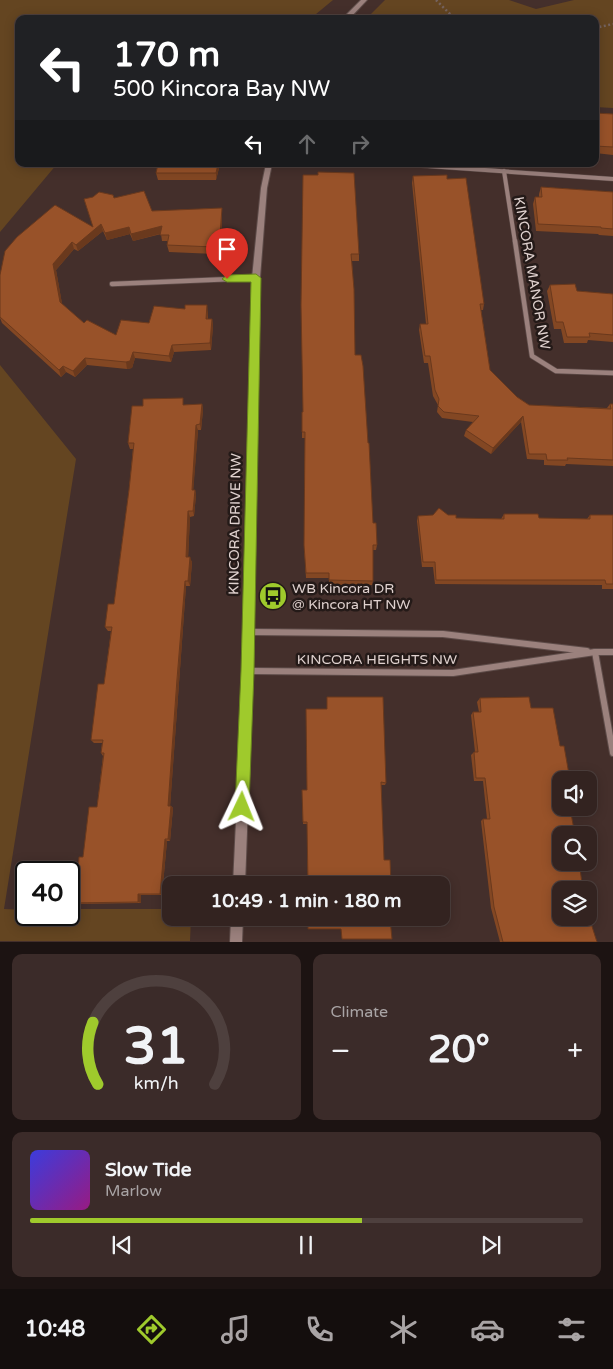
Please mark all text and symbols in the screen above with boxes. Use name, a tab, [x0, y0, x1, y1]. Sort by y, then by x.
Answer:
text: 170 m	[113, 34, 220, 76]
icon: left	[30, 35, 95, 100]
text: 500 Kincora Bay NW	[113, 76, 330, 102]
icon: left	[240, 130, 268, 158]
icon: ahead	[293, 130, 321, 158]
icon: right	[346, 130, 374, 158]
street label: KINCORA MANOR NW	[510, 195, 554, 351]
pin	[206, 228, 248, 279]
icon: arrive	[213, 235, 241, 263]
street label: KINCORA DRIVE NW	[225, 453, 245, 595]
place label: WB Kincora DR @ Kincora HT NW	[292, 580, 411, 613]
bus stop icon: WB Kincora DR @ Kincora HT NW	[258, 581, 288, 611]
street label: KINCORA HEIGHTS NW	[297, 651, 457, 668]
map controls	[552, 771, 597, 926]
button: sound	[552, 771, 597, 816]
position arrow	[215, 780, 267, 832]
button: search	[552, 826, 597, 871]
speed limit sign: 40	[15, 861, 80, 926]
button: layers	[552, 881, 597, 926]
text: 10:49 · 1 min · 180 m	[210, 890, 402, 912]
text: Climate	[331, 1002, 388, 1022]
text: 31	[124, 1015, 189, 1078]
text: 20°	[428, 1027, 490, 1073]
text: −	[331, 1034, 350, 1068]
text: +	[567, 1034, 583, 1068]
text: km/h	[134, 1073, 179, 1094]
text: Slow Tide	[105, 1159, 192, 1181]
text: Marlow	[105, 1181, 162, 1201]
icon: previous	[108, 1231, 136, 1259]
icon: pause	[292, 1231, 320, 1259]
icon: next	[477, 1231, 505, 1259]
icon: directions	[134, 1312, 169, 1347]
icon: music	[218, 1312, 253, 1347]
icon: phone	[302, 1312, 337, 1347]
icon: climate	[386, 1312, 421, 1347]
icon: car	[470, 1312, 505, 1347]
icon: filters	[554, 1312, 589, 1347]
text: 10:48	[24, 1316, 85, 1342]

